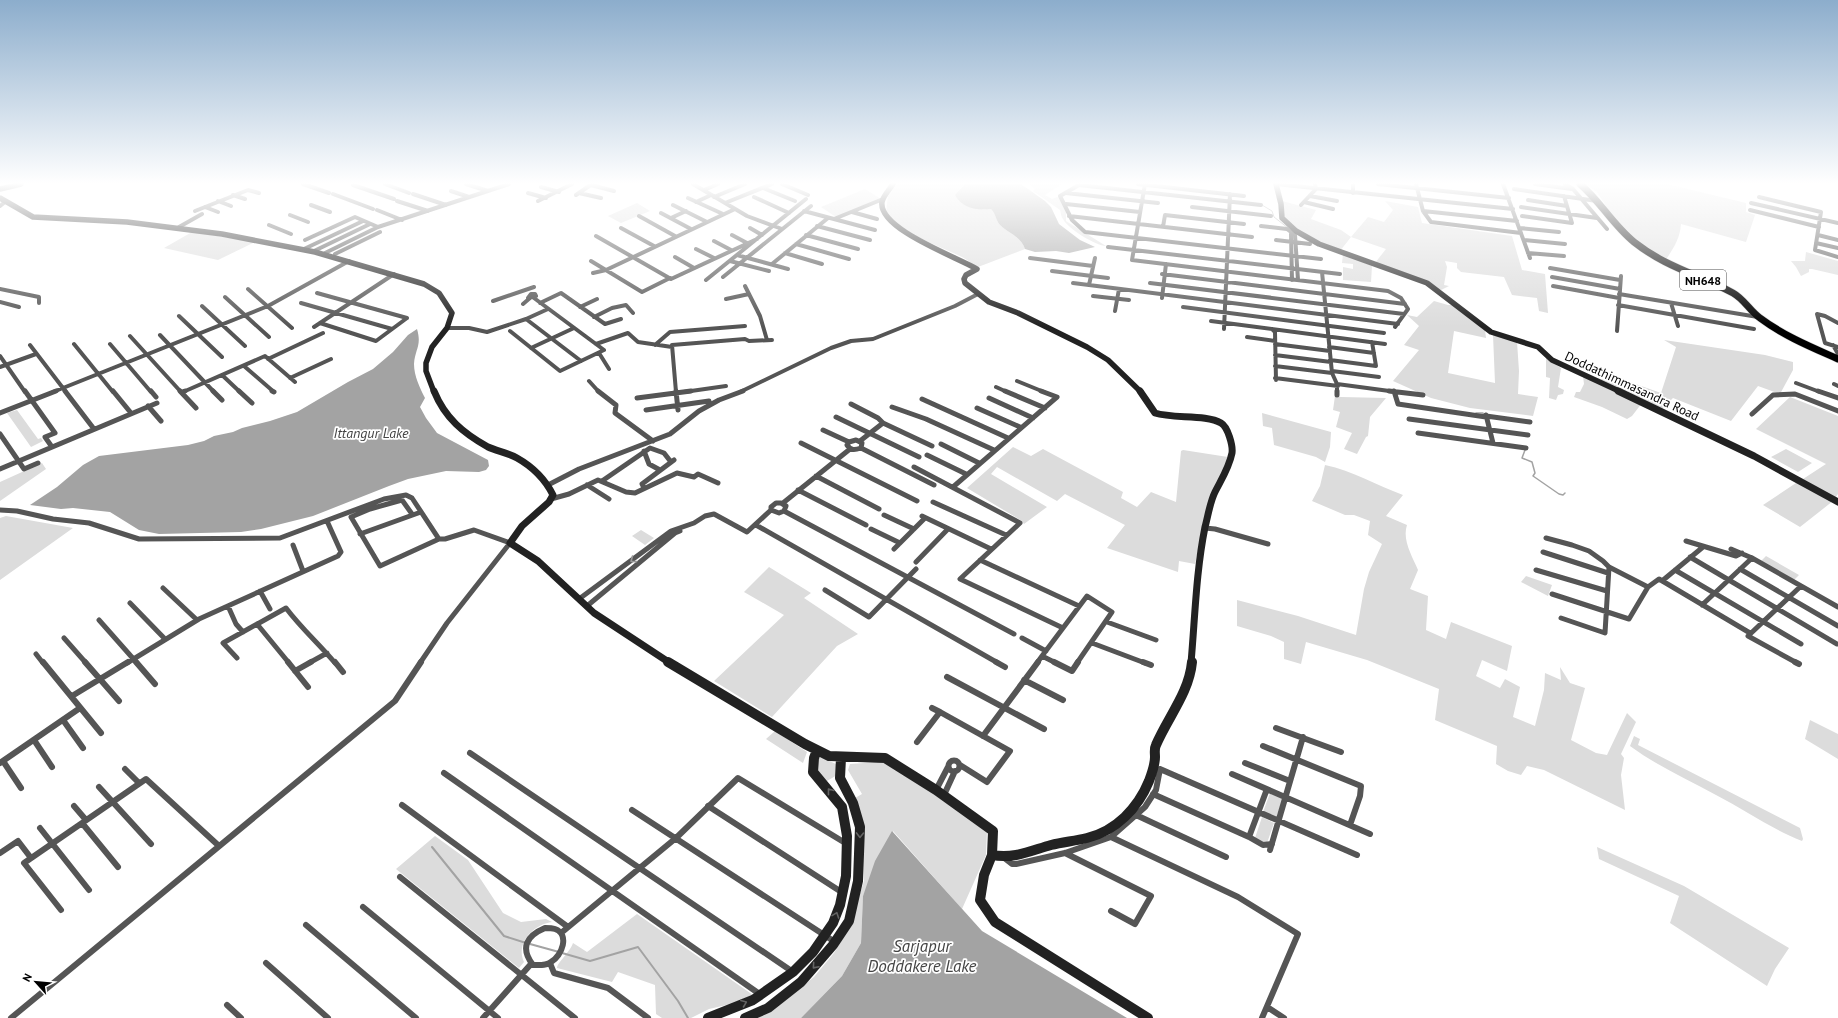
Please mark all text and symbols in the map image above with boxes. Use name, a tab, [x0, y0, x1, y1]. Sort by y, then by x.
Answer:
road number: NH648	[1680, 270, 1726, 290]
street label: Doddathimmasandra Road	[1562, 347, 1702, 425]
water label: Ittangur Lake	[334, 424, 409, 442]
one-way arrow	[631, 555, 638, 562]
one-way arrow	[828, 789, 835, 796]
one-way arrow	[856, 832, 864, 838]
one-way arrow	[832, 912, 840, 919]
water label: Sarjapur Doddakere Lake	[868, 935, 977, 977]
north arrow	[16, 962, 56, 1002]
one-way arrow	[813, 962, 820, 969]
text: N	[19, 971, 35, 984]
one-way arrow	[741, 1000, 748, 1008]

